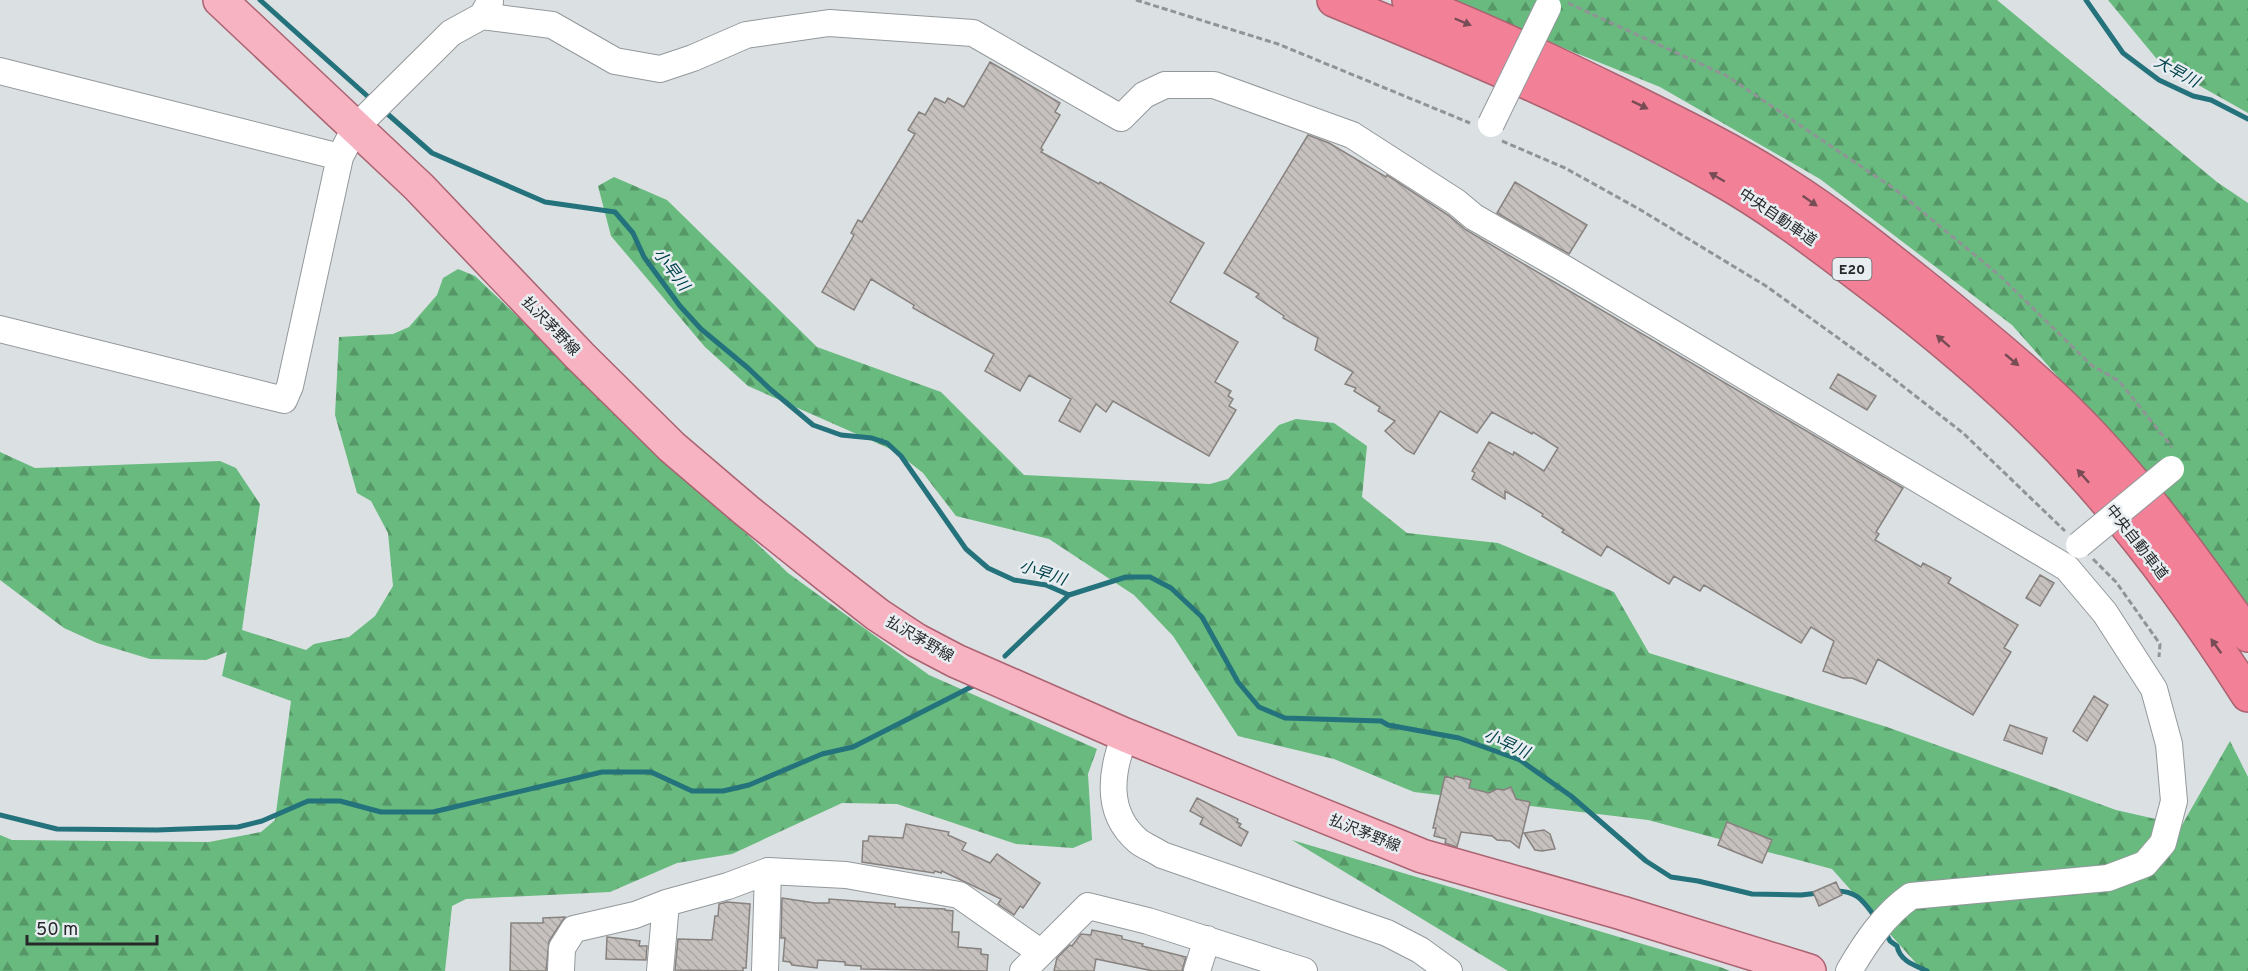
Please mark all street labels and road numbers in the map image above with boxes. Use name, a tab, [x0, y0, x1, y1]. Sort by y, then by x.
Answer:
street label: 中央自動車道	[1735, 185, 1820, 251]
road number: E20	[1832, 258, 1872, 280]
street label: 払沢茅野線	[517, 293, 583, 361]
street label: 中央自動車道	[2101, 502, 2171, 584]
street label: 払沢茅野線	[882, 613, 956, 667]
street label: 払沢茅野線	[1326, 812, 1403, 857]

